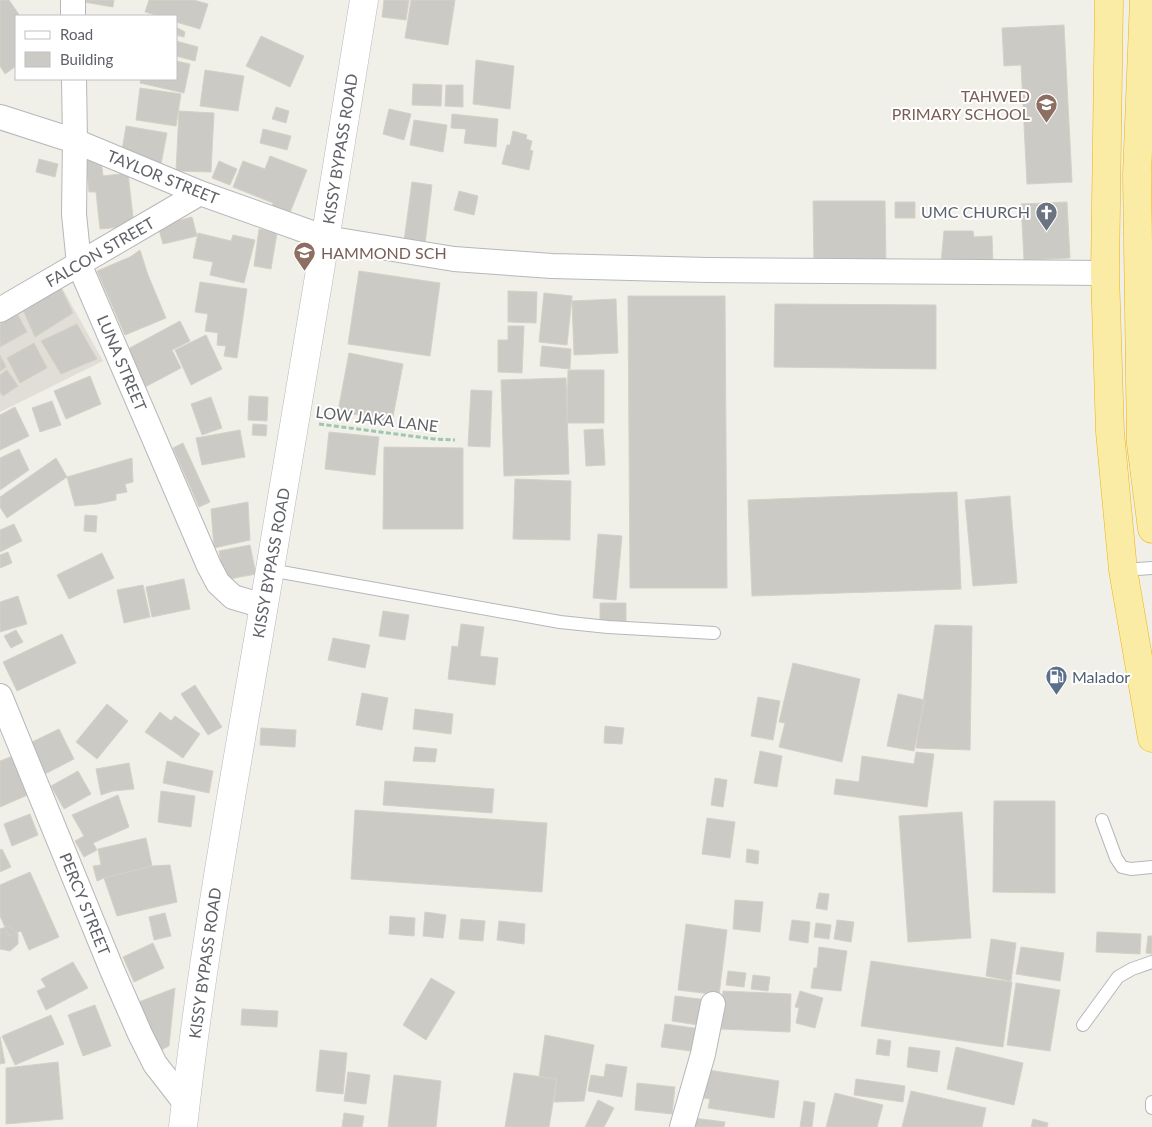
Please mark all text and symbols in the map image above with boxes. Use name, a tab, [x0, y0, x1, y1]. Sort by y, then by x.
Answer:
legend	[15, 15, 178, 80]
text: Road	[60, 25, 93, 43]
text: Building	[60, 50, 113, 68]
street label: KISSY BYPASS ROAD	[318, 72, 361, 226]
place label: TAHWED PRIMARY SCHOOL	[892, 86, 1030, 123]
school or university icon: TAHWED PRIMARY SCHOOL	[1034, 93, 1058, 124]
street label: TAYLOR STREET	[105, 145, 222, 208]
church icon: UMC CHURCH	[1034, 200, 1058, 231]
place label: UMC CHURCH	[921, 202, 1030, 221]
street label: FALCON STREET	[42, 212, 158, 290]
school or university icon: HAMMOND SCH	[293, 241, 317, 272]
place label: HAMMOND SCH	[321, 243, 447, 262]
street label: LUNA STREET	[94, 312, 151, 414]
street label: LOW JAKA LANE	[315, 402, 439, 435]
street label: KISSY BYPASS ROAD	[248, 486, 293, 639]
fuel station icon: Malador	[1044, 665, 1068, 696]
place label: Malador	[1072, 667, 1130, 686]
street label: PERCY STREET	[56, 850, 115, 958]
street label: KISSY BYPASS ROAD	[185, 886, 224, 1040]

